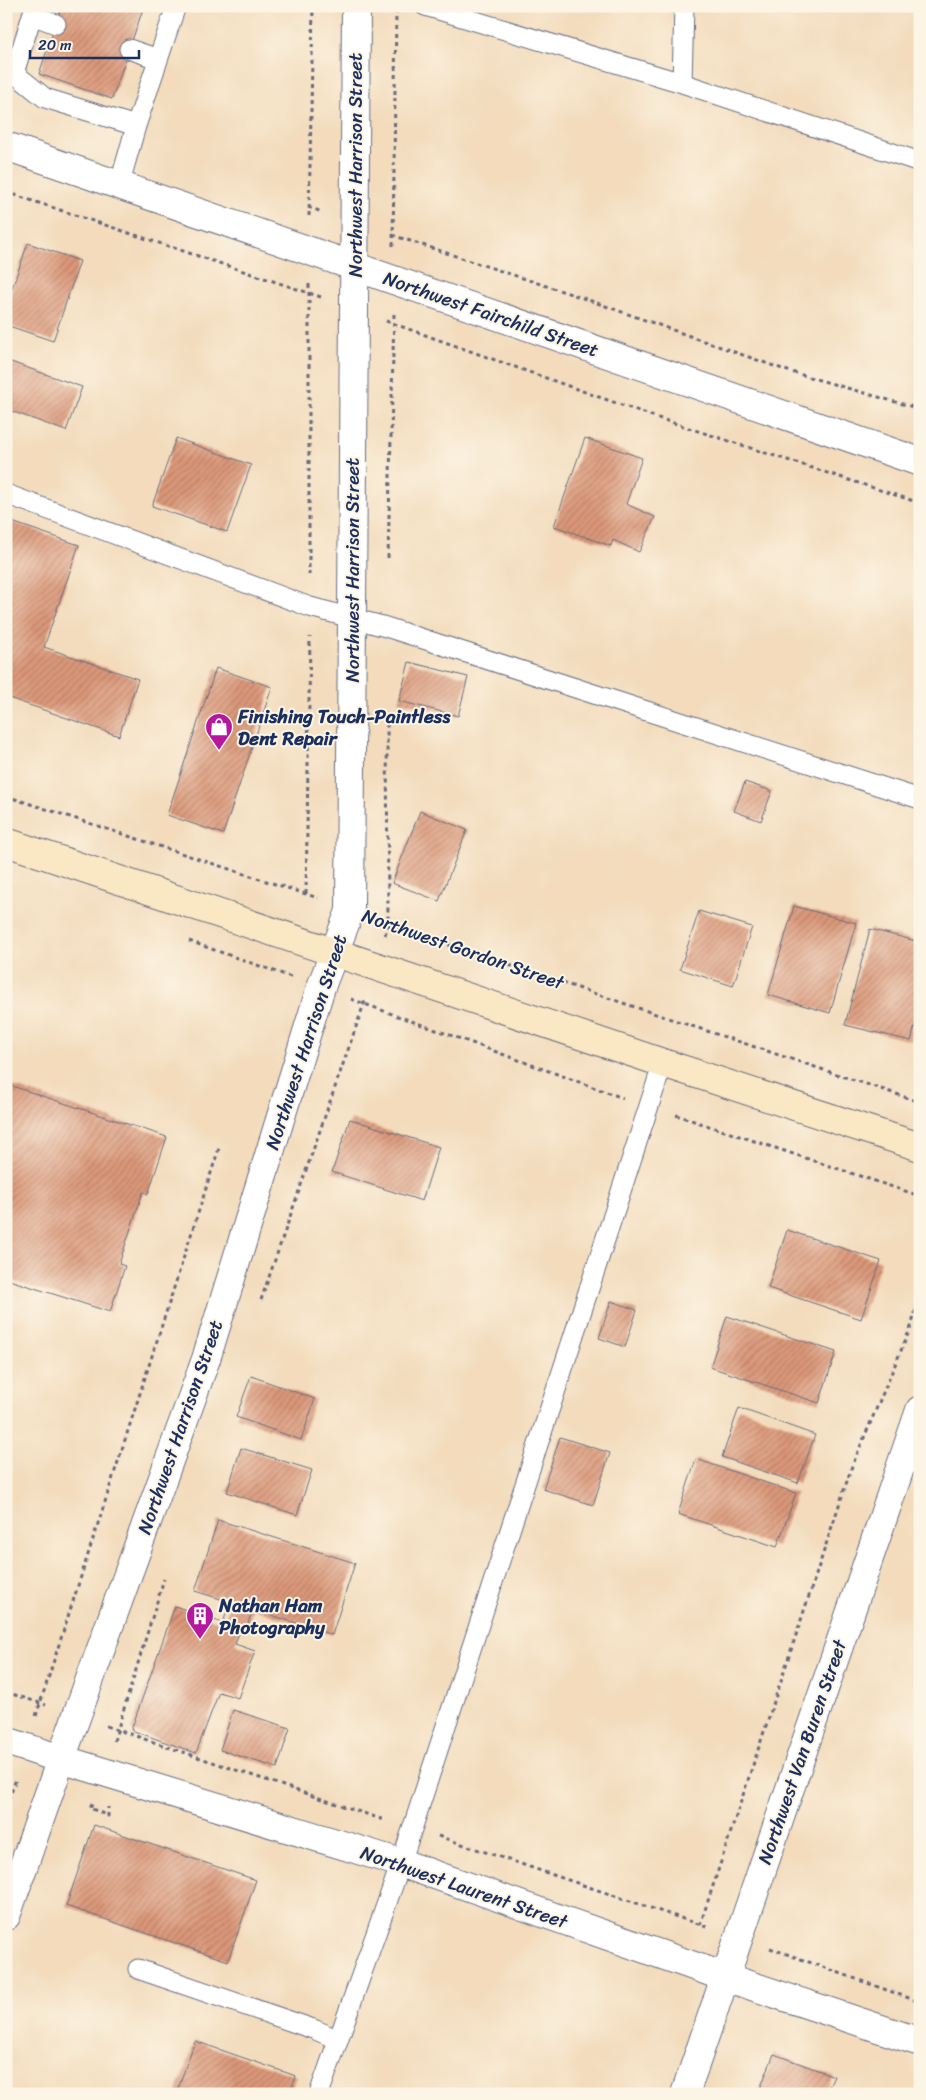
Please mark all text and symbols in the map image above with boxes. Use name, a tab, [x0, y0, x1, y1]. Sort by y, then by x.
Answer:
scale bar	[30, 28, 139, 60]
text: 20 m	[38, 32, 72, 58]
street label: Northwest Harrison Street	[339, 53, 372, 277]
street label: Northwest Fairchild Street	[379, 262, 603, 366]
street label: Northwest Harrison Street	[336, 458, 369, 682]
place label: Finishing Touch-Paintless Dent Repair	[237, 700, 451, 755]
shop icon: Finishing Touch-Paintless Dent Repair	[204, 712, 234, 751]
street label: Northwest Gordon Street	[358, 899, 570, 999]
street label: Northwest Harrison Street	[256, 930, 356, 1154]
street label: Northwest Harrison Street	[128, 1315, 232, 1539]
place label: Nathan Ham Photography	[218, 1589, 326, 1644]
building icon: Nathan Ham Photography	[185, 1601, 215, 1640]
street label: Northwest Van Buren Street	[748, 1634, 856, 1869]
street label: Northwest Laurent Street	[356, 1836, 573, 1938]

